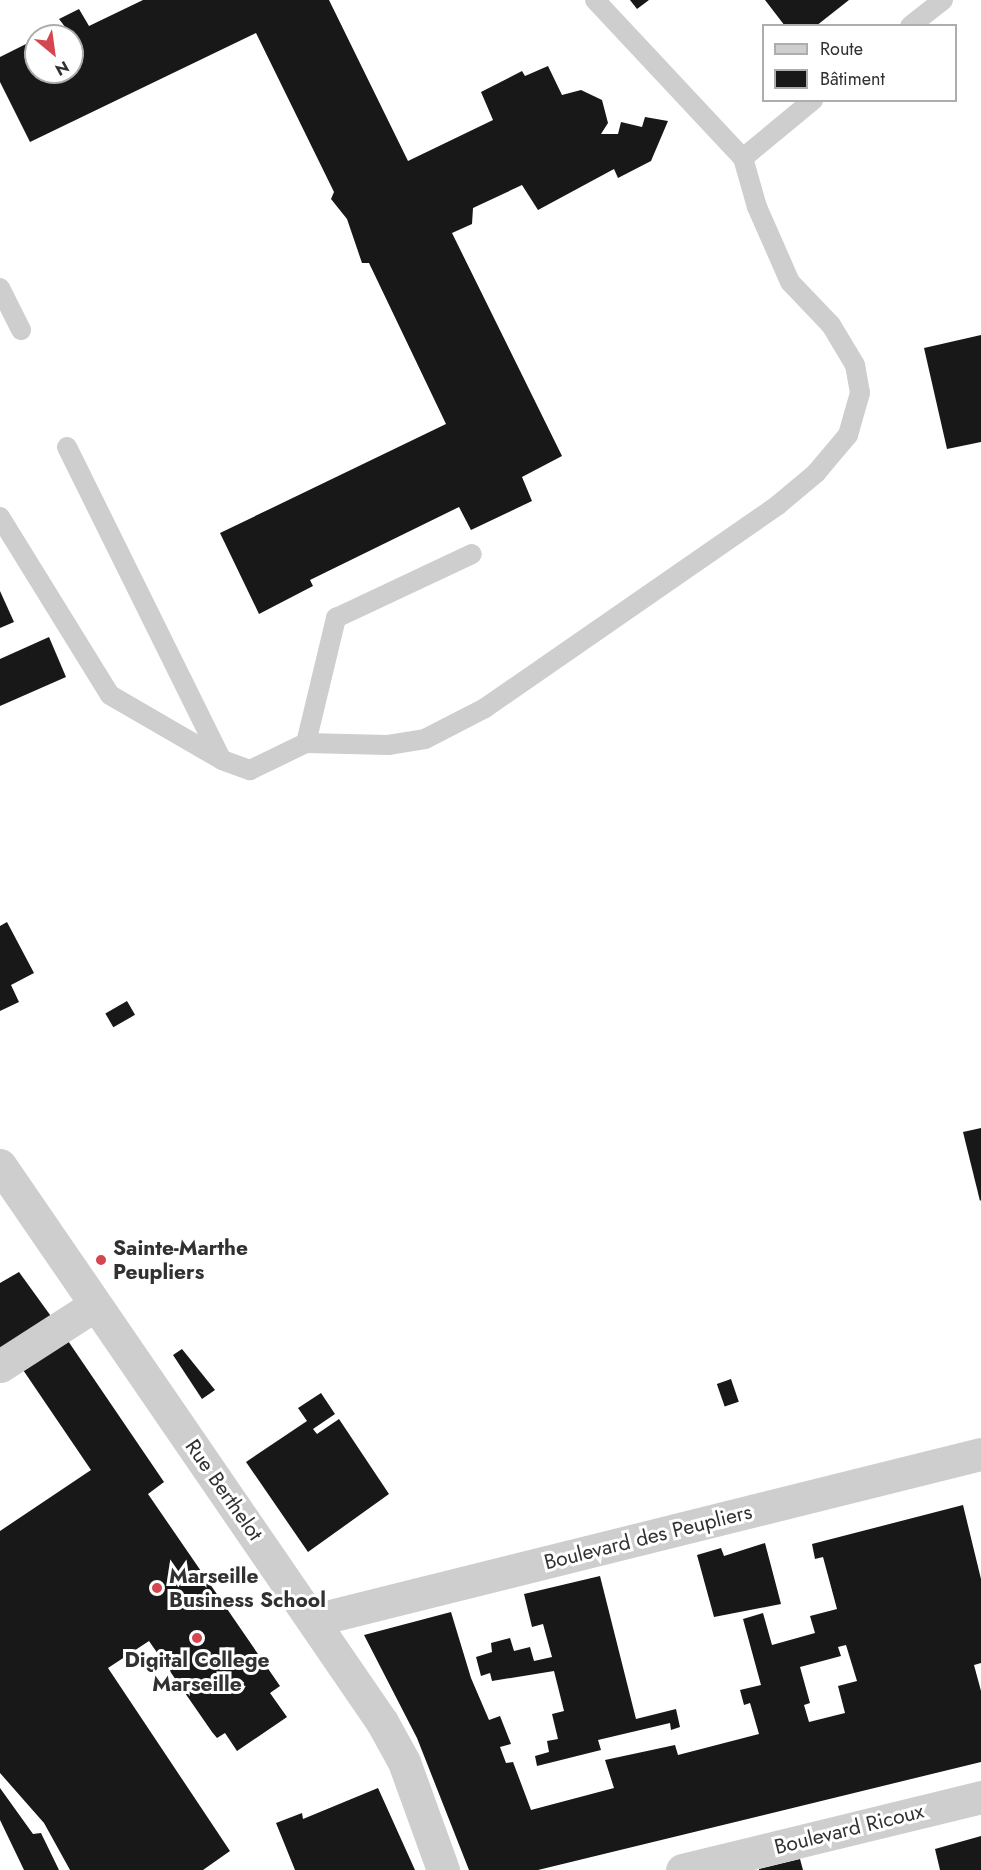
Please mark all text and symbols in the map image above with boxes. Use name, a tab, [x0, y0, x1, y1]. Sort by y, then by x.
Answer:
north arrow	[24, 24, 84, 84]
legend	[762, 24, 957, 102]
text: Route	[820, 36, 863, 62]
text: N	[51, 55, 73, 82]
text: Bâtiment	[820, 66, 885, 92]
place label: Sainte-Marthe Peupliers	[113, 1235, 248, 1285]
marker: Sainte-Marthe Peupliers	[94, 1253, 108, 1267]
street label: Rue Berthelot	[180, 1435, 268, 1545]
street label: Boulevard des Peupliers	[541, 1499, 755, 1575]
place label: Marseille Business School	[169, 1563, 326, 1613]
marker: Marseille Business School	[150, 1581, 164, 1595]
marker: Digital College Marseille	[190, 1631, 204, 1645]
place label: Digital College Marseille	[124, 1647, 270, 1697]
street label: Boulevard Ricoux	[772, 1798, 926, 1860]

